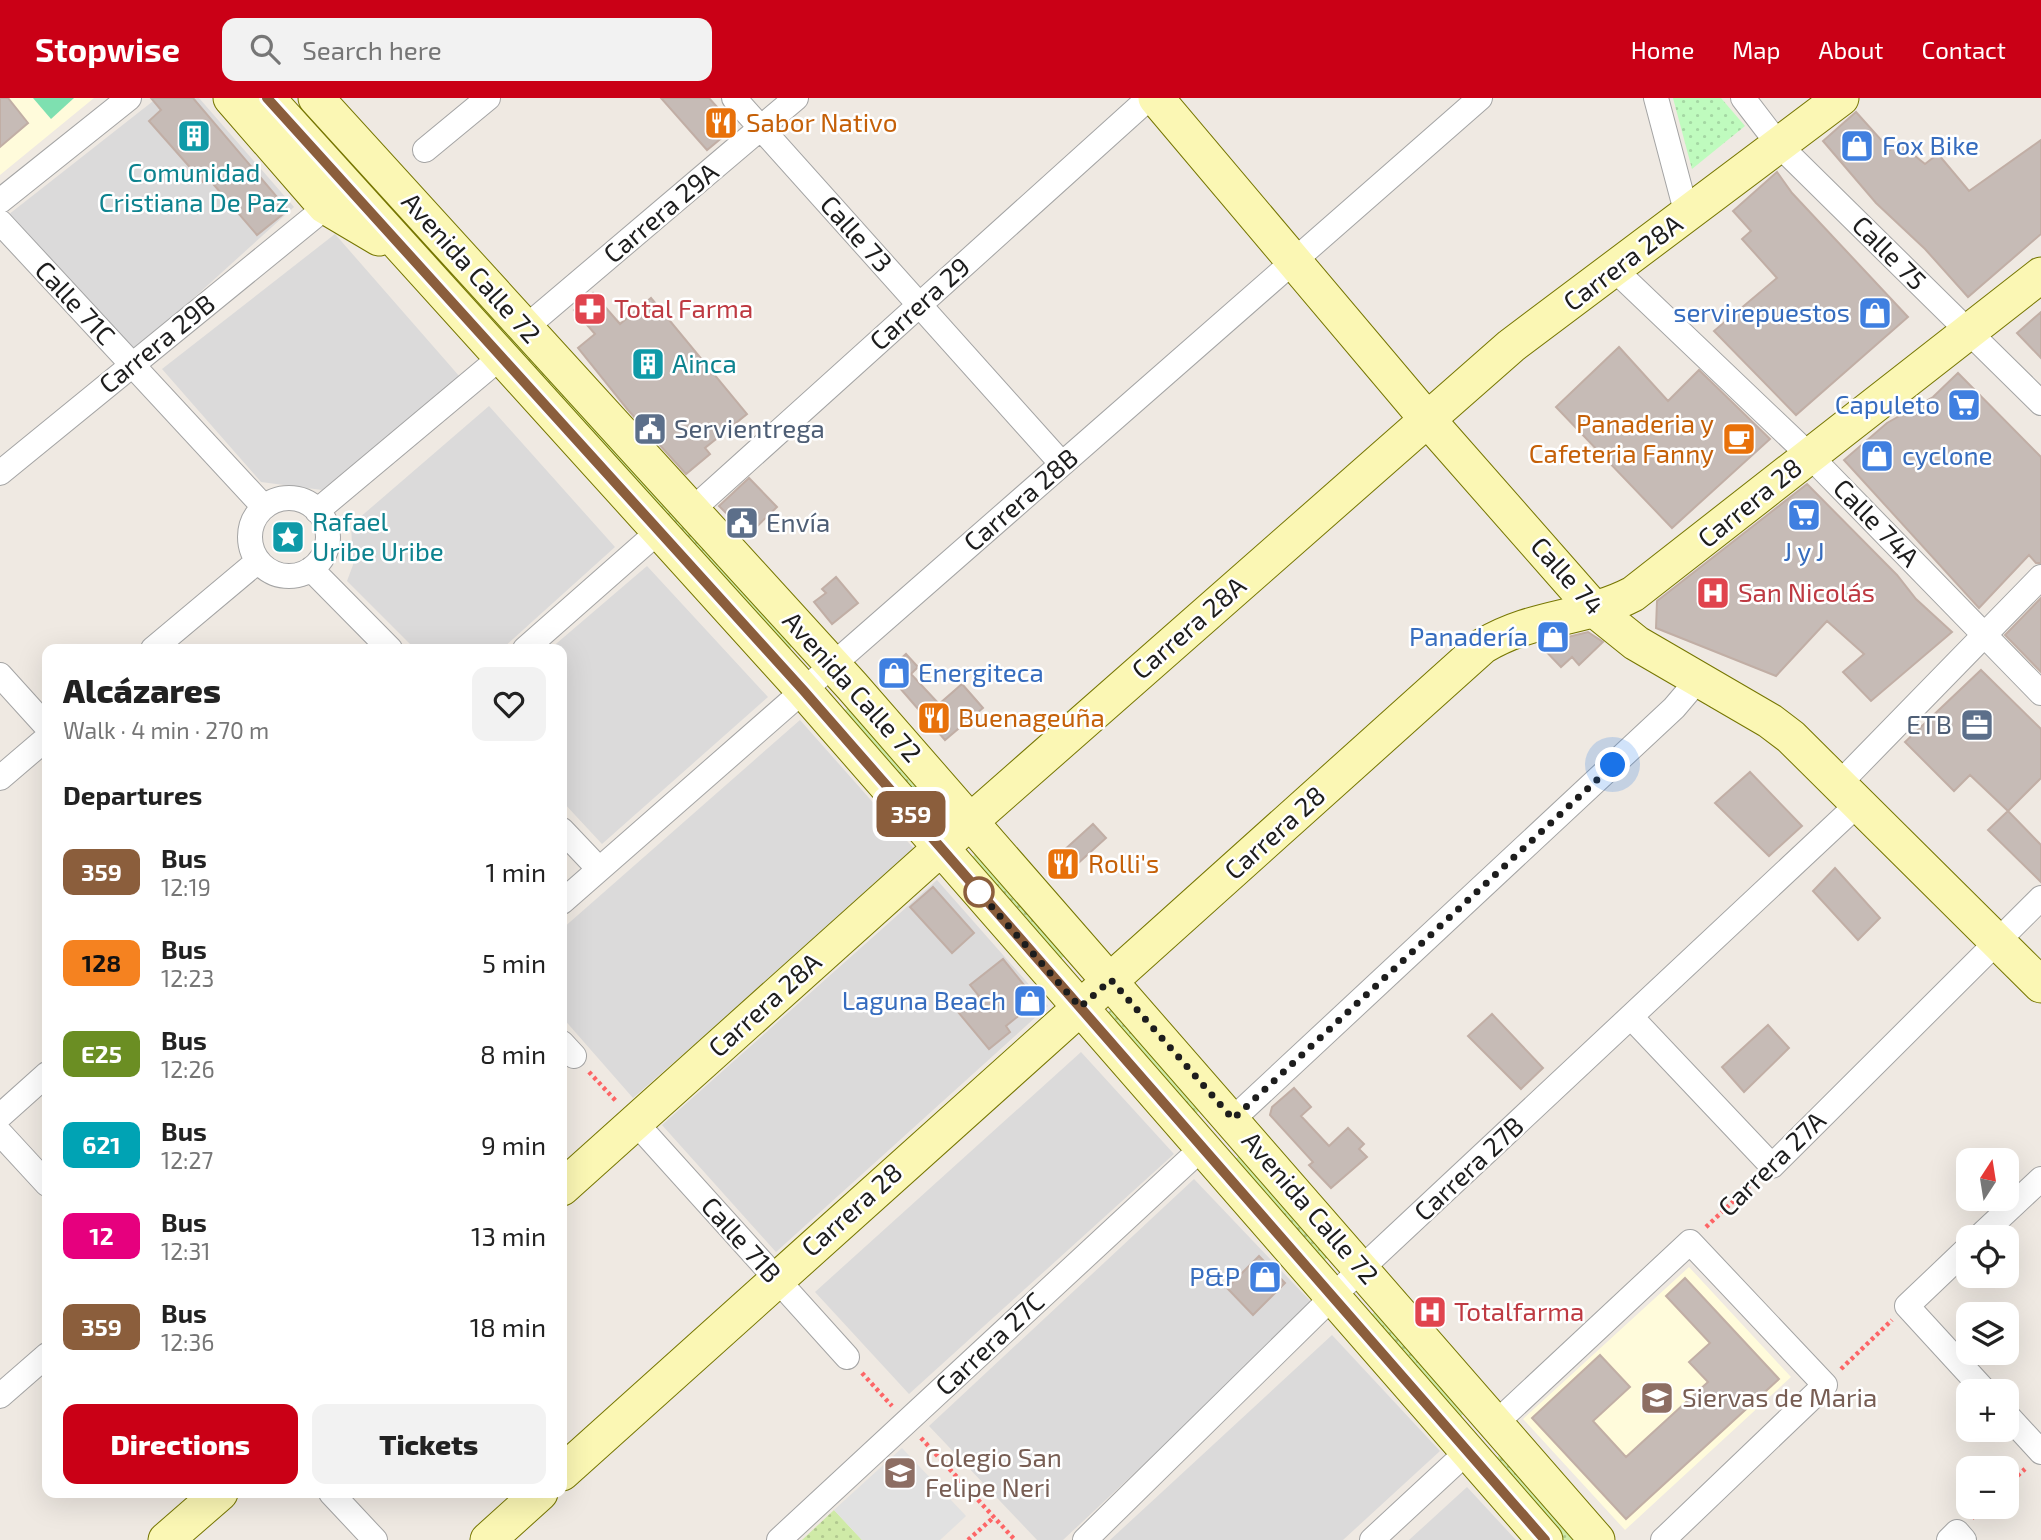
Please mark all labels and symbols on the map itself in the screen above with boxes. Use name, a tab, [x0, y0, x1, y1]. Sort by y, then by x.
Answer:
restaurant icon: Sabor Nativo	[702, 104, 740, 142]
place label: Sabor Nativo	[746, 106, 897, 137]
building icon: Comunidad Cristiana De Paz	[175, 117, 213, 155]
shop icon: Fox Bike	[1838, 127, 1876, 165]
place label: Fox Bike	[1882, 129, 1979, 160]
street label: Carrera 29A	[597, 155, 724, 269]
place label: Comunidad Cristiana De Paz	[99, 156, 289, 217]
street label: Avenida Calle 72	[396, 185, 548, 349]
street label: Calle 73	[815, 188, 899, 278]
street label: Carrera 28A	[1557, 207, 1688, 317]
street label: Calle 75	[1847, 209, 1933, 295]
street label: Carrera 29	[863, 250, 975, 356]
street label: Calle 71C	[30, 254, 122, 350]
street label: Carrera 29B	[92, 287, 220, 399]
pharmacy icon: Total Farma	[571, 290, 609, 328]
place label: Total Farma	[614, 292, 753, 323]
shop icon: servirepuestos	[1856, 294, 1894, 332]
place label: servirepuestos	[1673, 296, 1850, 327]
building icon: Ainca	[629, 345, 667, 383]
place label: Ainca	[672, 347, 737, 378]
supermarket icon: Capuleto	[1945, 386, 1983, 424]
place label: Capuleto	[1835, 388, 1940, 419]
place label: Panaderia y Cafeteria Fanny	[1529, 407, 1714, 468]
public building icon: Servientrega	[631, 410, 669, 448]
place label: Servientrega	[674, 412, 825, 443]
cafe icon: Panaderia y Cafeteria Fanny	[1720, 420, 1758, 458]
shop icon: cyclone	[1858, 437, 1896, 475]
place label: cyclone	[1902, 439, 1993, 470]
street label: Carrera 28B	[957, 441, 1083, 557]
street label: Carrera 28	[1691, 451, 1807, 553]
street label: Calle 74A	[1828, 472, 1926, 572]
supermarket icon: J y J	[1785, 496, 1823, 534]
public building icon: Envía	[723, 504, 761, 542]
place label: Rafael Uribe Uribe	[312, 505, 444, 566]
place label: Envía	[766, 506, 830, 537]
place icon: Rafael Uribe Uribe	[269, 518, 307, 556]
street label: Calle 74	[1525, 530, 1611, 620]
place label: J y J	[1783, 535, 1825, 566]
street label: Carrera 28A	[1125, 569, 1251, 685]
hospital icon: San Nicolás	[1694, 574, 1732, 612]
place label: San Nicolás	[1738, 576, 1875, 607]
street label: Avenida Calle 72	[777, 604, 929, 768]
shop icon: Panadería	[1534, 618, 1572, 656]
place label: Panadería	[1409, 620, 1528, 651]
shop icon: Energiteca	[875, 654, 913, 692]
place label: Energiteca	[918, 656, 1044, 687]
restaurant icon: Buenageuña	[915, 699, 953, 737]
place label: Buenageuña	[958, 701, 1105, 732]
office icon: ETB	[1958, 706, 1996, 744]
place label: ETB	[1906, 708, 1952, 739]
your location	[1595, 747, 1630, 782]
street label: Carrera 28	[1217, 779, 1331, 885]
line badge: 359	[871, 791, 951, 837]
restaurant icon: Rolli's	[1044, 845, 1082, 883]
place label: Rolli's	[1088, 847, 1159, 878]
unlabelled marker	[964, 877, 994, 907]
street label: Carrera 28A	[701, 945, 827, 1062]
shop icon: Laguna Beach	[1011, 982, 1049, 1020]
place label: Laguna Beach	[842, 984, 1006, 1015]
street label: Carrera 27A	[1711, 1104, 1831, 1222]
street label: Carrera 27B	[1407, 1109, 1529, 1226]
street label: Avenida Calle 72	[1236, 1124, 1386, 1290]
north arrow	[1956, 1148, 2020, 1211]
street label: Carrera 28	[794, 1156, 908, 1262]
street label: Calle 71B	[696, 1190, 788, 1288]
shop icon: P&P	[1246, 1258, 1284, 1296]
place label: P&P	[1189, 1260, 1240, 1291]
street label: Carrera 27C	[928, 1285, 1050, 1401]
hospital icon: Totalfarma	[1411, 1293, 1449, 1331]
place label: Totalfarma	[1454, 1295, 1584, 1326]
school or university icon: Siervas de Maria	[1638, 1379, 1676, 1417]
place label: Siervas de Maria	[1682, 1381, 1877, 1412]
place label: Colegio San Felipe Neri	[925, 1441, 1062, 1502]
school or university icon: Colegio San Felipe Neri	[881, 1454, 919, 1492]

